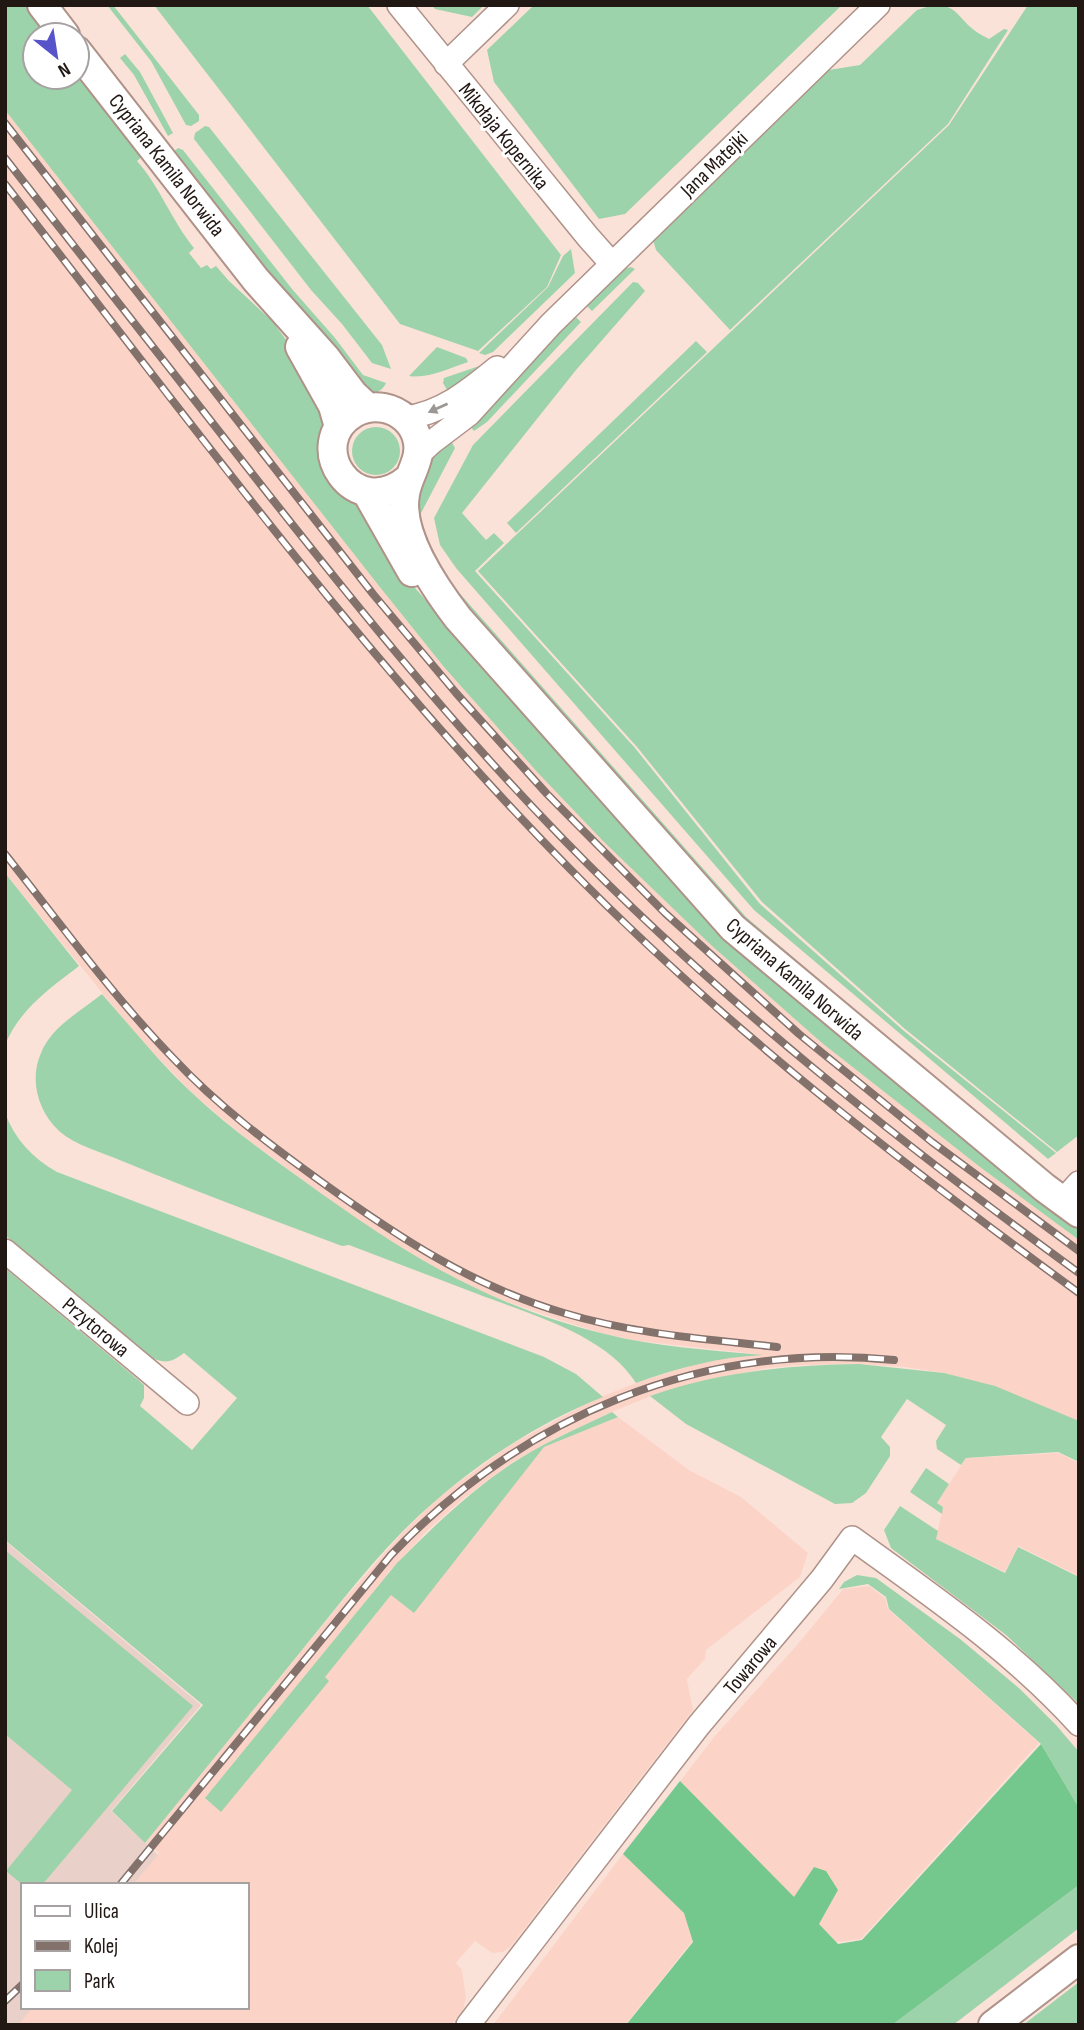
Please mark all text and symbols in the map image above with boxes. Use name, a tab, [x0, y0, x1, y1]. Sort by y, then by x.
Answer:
north arrow	[21, 21, 91, 91]
text: N	[54, 57, 74, 82]
street label: Mikołaja Kopernika	[453, 78, 554, 195]
street label: Cypriana Kamila Norwida	[103, 89, 230, 241]
street label: Jana Matejki	[675, 126, 753, 203]
one-way arrow	[428, 402, 448, 414]
street label: Cypriana Kamila Norwida	[721, 913, 868, 1046]
street label: Przytorowa	[57, 1292, 134, 1363]
street label: Towarowa	[719, 1631, 782, 1700]
legend	[21, 1883, 248, 2009]
text: Ulica	[84, 1899, 119, 1924]
text: Kolej	[84, 1934, 118, 1959]
text: Park	[84, 1969, 115, 1994]

